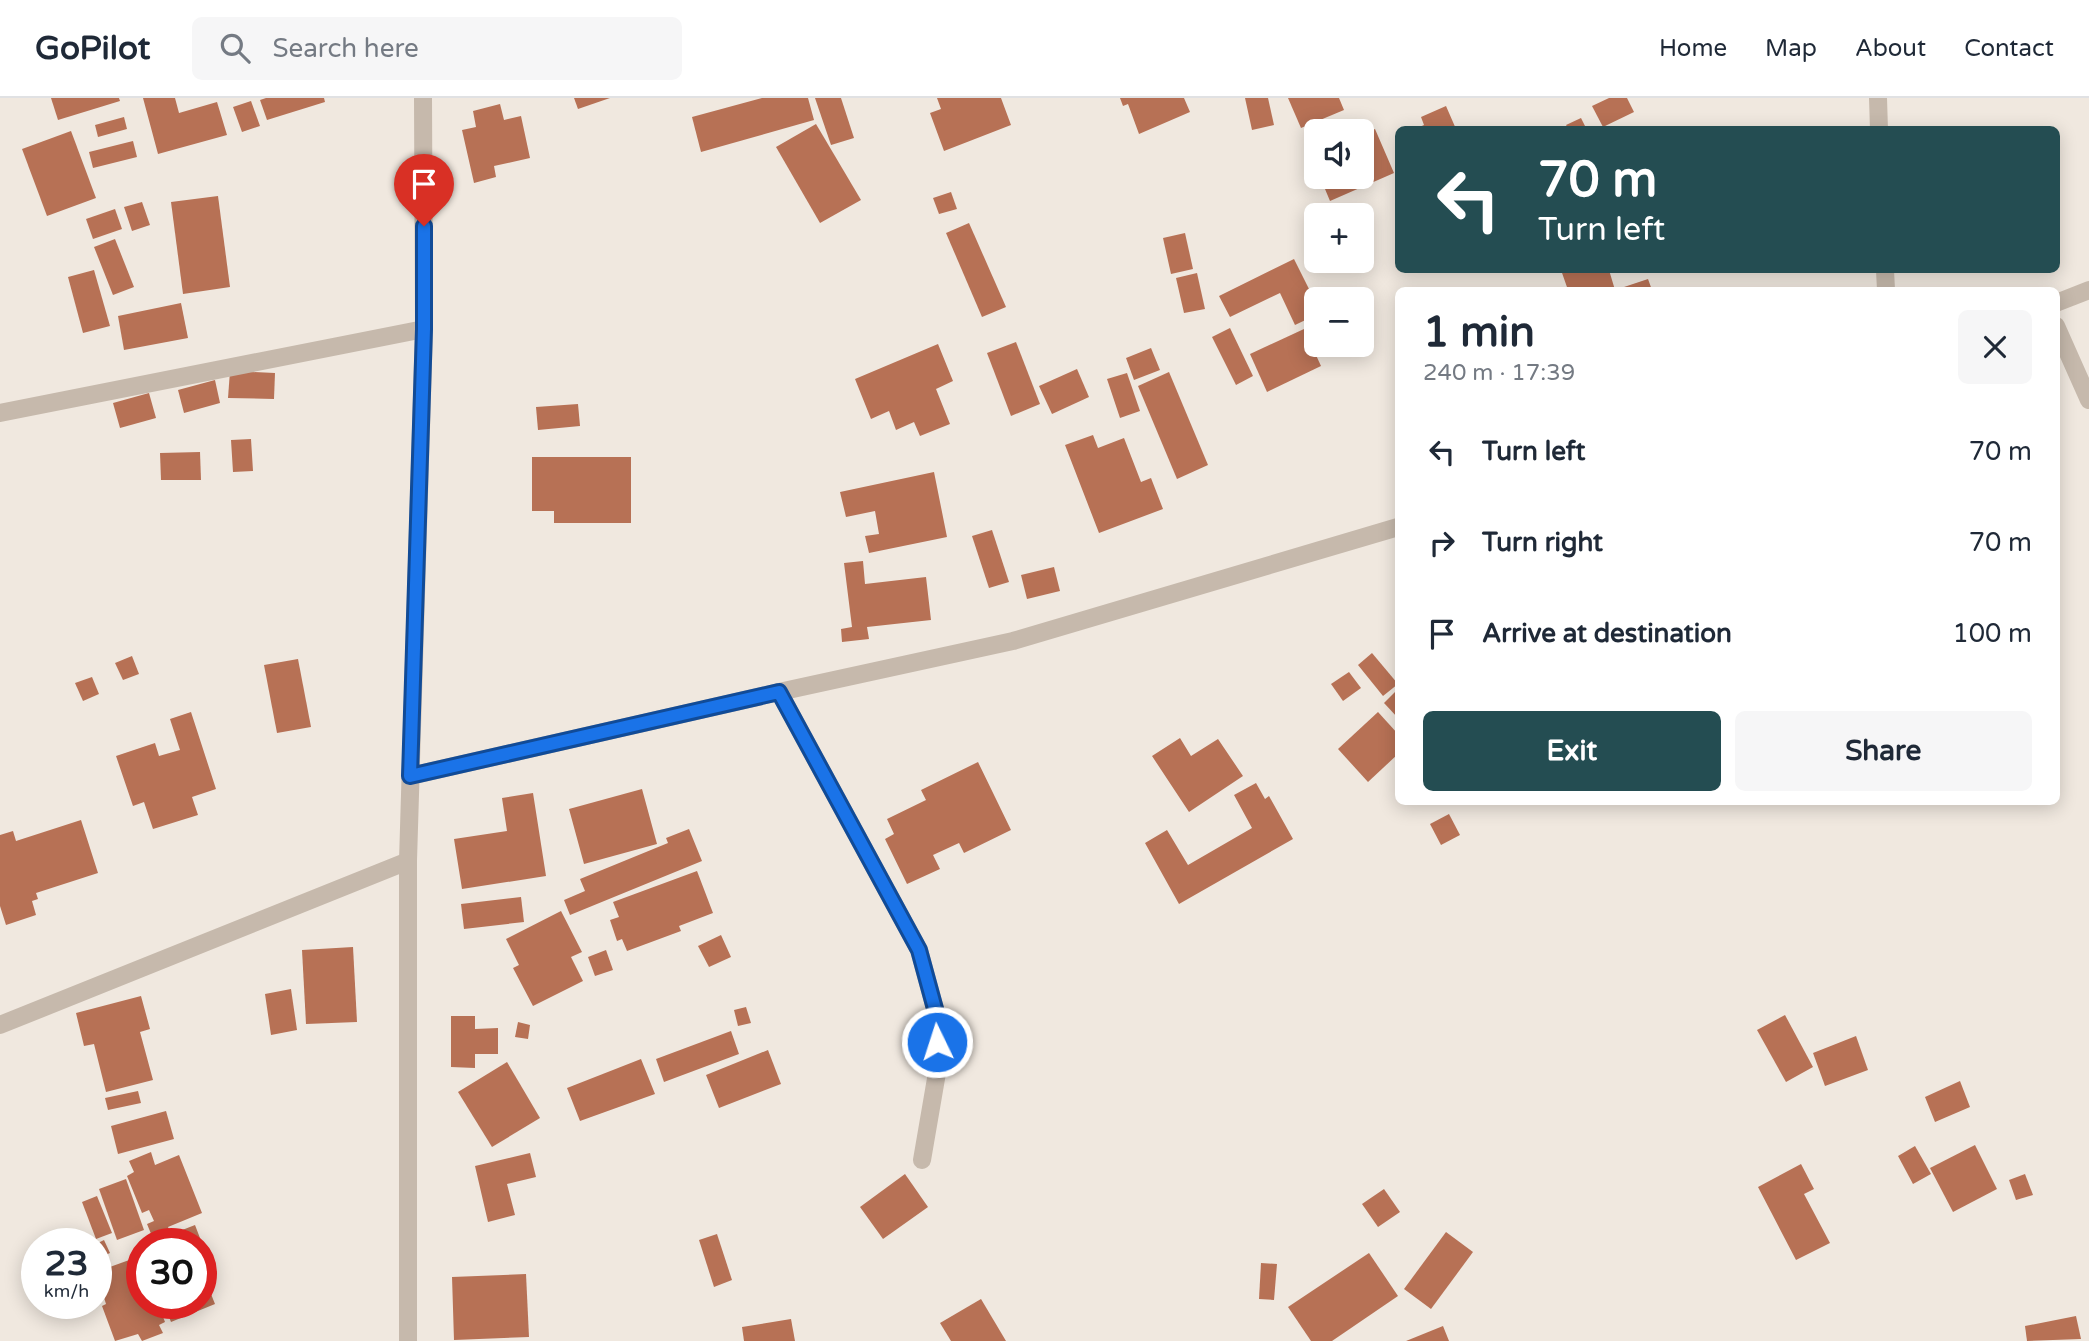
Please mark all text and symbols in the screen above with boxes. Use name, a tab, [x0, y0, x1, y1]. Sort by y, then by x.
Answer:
search box	[192, 17, 682, 80]
text: GoPilot	[35, 29, 150, 68]
icon: search	[216, 29, 254, 67]
text: Search here	[272, 33, 419, 64]
text: Home	[1659, 34, 1727, 63]
text: Map	[1765, 34, 1817, 63]
text: About	[1855, 34, 1926, 63]
text: Contact	[1964, 34, 2054, 63]
map controls	[1304, 119, 1374, 357]
button: sound	[1304, 119, 1374, 189]
text: 70 m	[1538, 151, 1657, 210]
pin	[394, 154, 454, 226]
icon: left	[1423, 154, 1514, 245]
icon: arrive	[405, 165, 443, 203]
button: +	[1304, 203, 1374, 273]
text: Turn left	[1538, 211, 1665, 249]
button: −	[1304, 287, 1374, 357]
text: 1 min	[1423, 307, 1535, 358]
button: close	[1958, 310, 2032, 384]
text: 240 m · 17:39	[1423, 359, 1575, 387]
icon: left	[1423, 433, 1461, 471]
text: Turn left	[1482, 436, 1585, 467]
text: 70 m	[1969, 436, 2032, 467]
icon: right	[1423, 524, 1461, 562]
text: Turn right	[1482, 527, 1603, 558]
text: 70 m	[1969, 527, 2032, 558]
icon: arrive	[1423, 615, 1461, 653]
text: Arrive at destination	[1482, 618, 1732, 649]
text: 100 m	[1952, 618, 2032, 649]
button: Exit	[1423, 711, 1721, 791]
button: Share	[1735, 711, 2032, 791]
position arrow	[900, 1005, 974, 1079]
speed limit sign: 30	[126, 1228, 217, 1319]
text: 23	[45, 1243, 88, 1285]
text: km/h	[44, 1280, 89, 1302]

